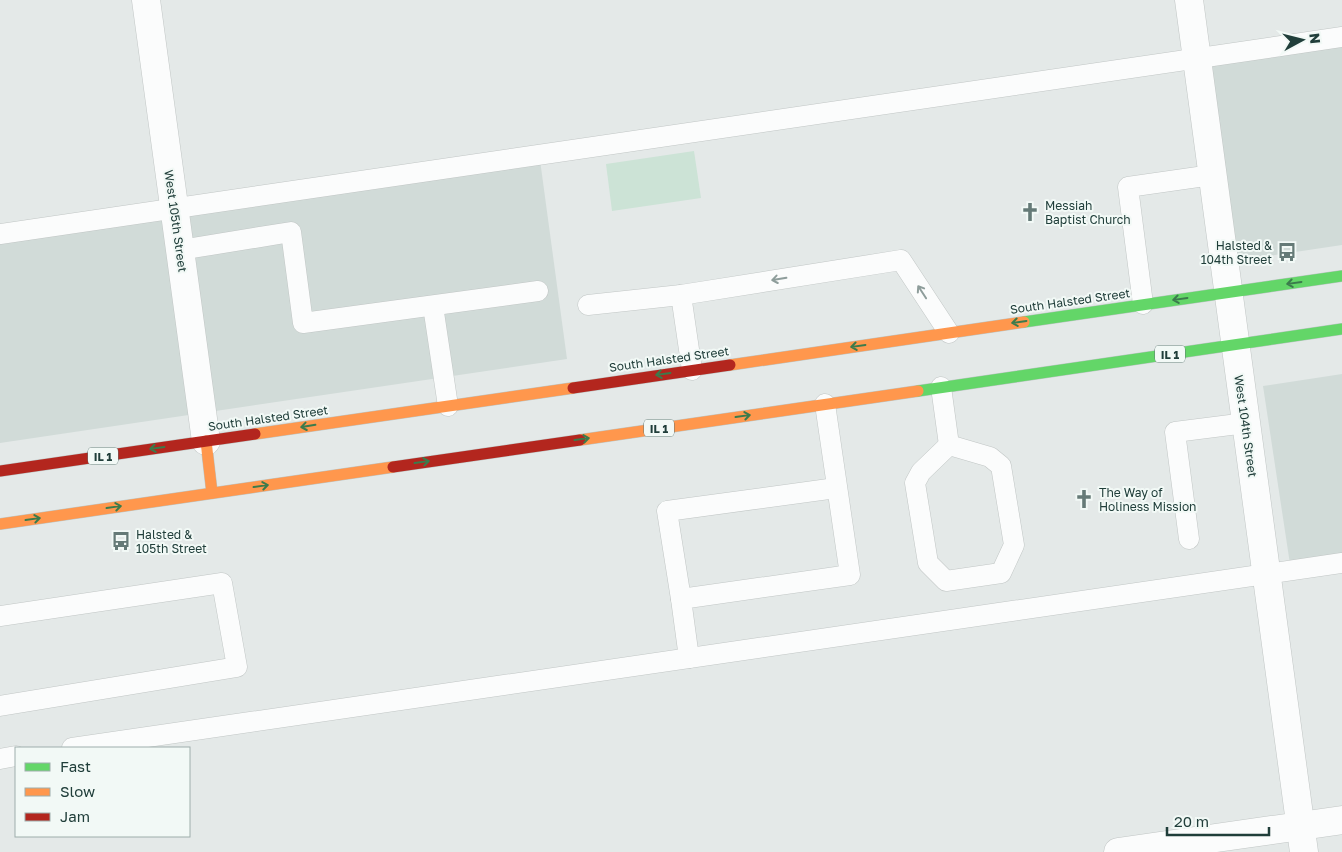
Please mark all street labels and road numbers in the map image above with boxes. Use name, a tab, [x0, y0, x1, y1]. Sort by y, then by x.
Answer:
street label: West 105th Street	[161, 169, 191, 273]
street label: South Halsted Street	[1009, 285, 1131, 317]
street label: South Halsted Street	[608, 343, 730, 375]
road number: IL 1	[1155, 346, 1185, 362]
street label: West 104th Street	[1231, 374, 1261, 478]
street label: South Halsted Street	[207, 402, 329, 434]
road number: IL 1	[644, 419, 674, 436]
road number: IL 1	[88, 448, 118, 464]

